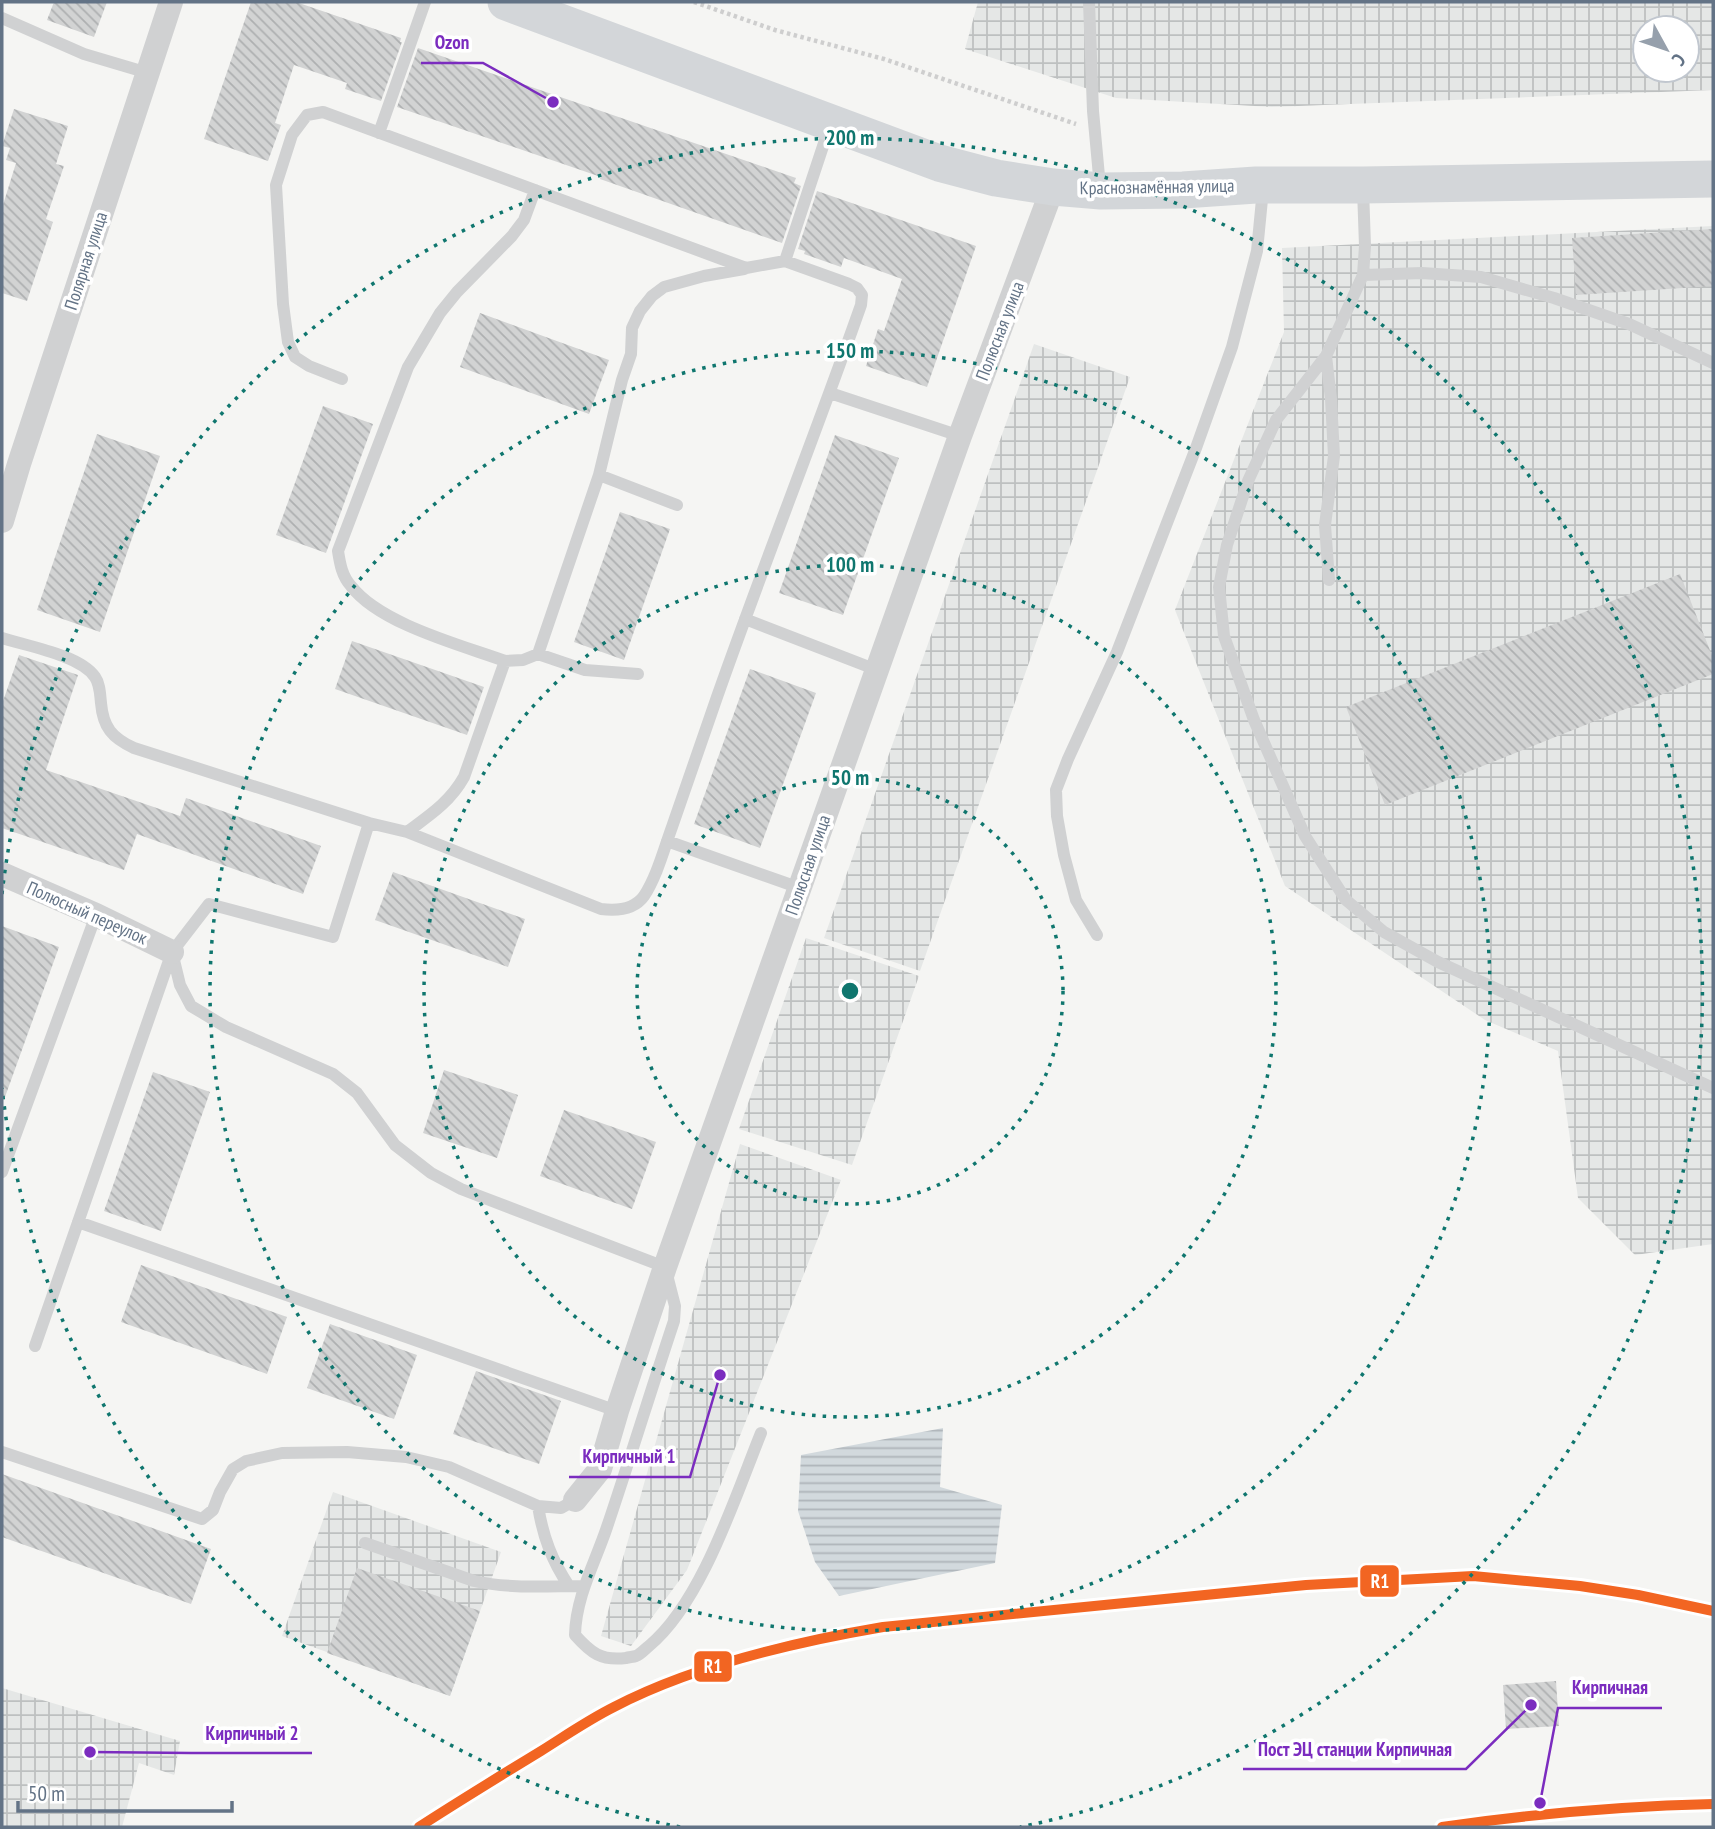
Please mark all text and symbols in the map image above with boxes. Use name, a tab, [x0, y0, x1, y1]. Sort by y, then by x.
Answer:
north arrow	[1631, 14, 1701, 84]
callout: Ozon	[421, 23, 483, 63]
text: Ozon	[435, 30, 469, 54]
text: С	[1667, 49, 1691, 71]
text: 200 m	[826, 124, 874, 151]
street label: Краснознамённая улица	[1080, 174, 1234, 199]
street label: Полярная улица	[59, 209, 112, 313]
street label: Полюсная улица	[970, 278, 1029, 384]
text: 150 m	[826, 337, 874, 364]
text: 100 m	[826, 551, 874, 578]
text: 50 m	[831, 764, 869, 791]
street label: Полюсная улица	[780, 812, 835, 918]
street label: Полюсный переулок	[23, 876, 151, 949]
centre of rings	[838, 979, 862, 1003]
callout: Кирпичный 1	[569, 1437, 690, 1477]
text: Кирпичный 1	[583, 1444, 675, 1468]
line badge: R1	[1359, 1564, 1400, 1598]
text: R1	[1371, 1569, 1389, 1593]
line badge: R1	[693, 1650, 733, 1683]
text: R1	[704, 1654, 722, 1678]
callout: Кирпичная	[1558, 1668, 1662, 1708]
text: Кирпичная	[1572, 1675, 1648, 1699]
callout: Кирпичный 2	[191, 1713, 312, 1753]
text: Кирпичный 2	[206, 1721, 298, 1745]
callout: Пост ЭЦ станции Кирпичная	[1243, 1729, 1466, 1769]
text: Пост ЭЦ станции Кирпичная	[1258, 1737, 1452, 1761]
scale bar	[18, 1770, 231, 1814]
text: 50 m	[28, 1780, 65, 1807]

